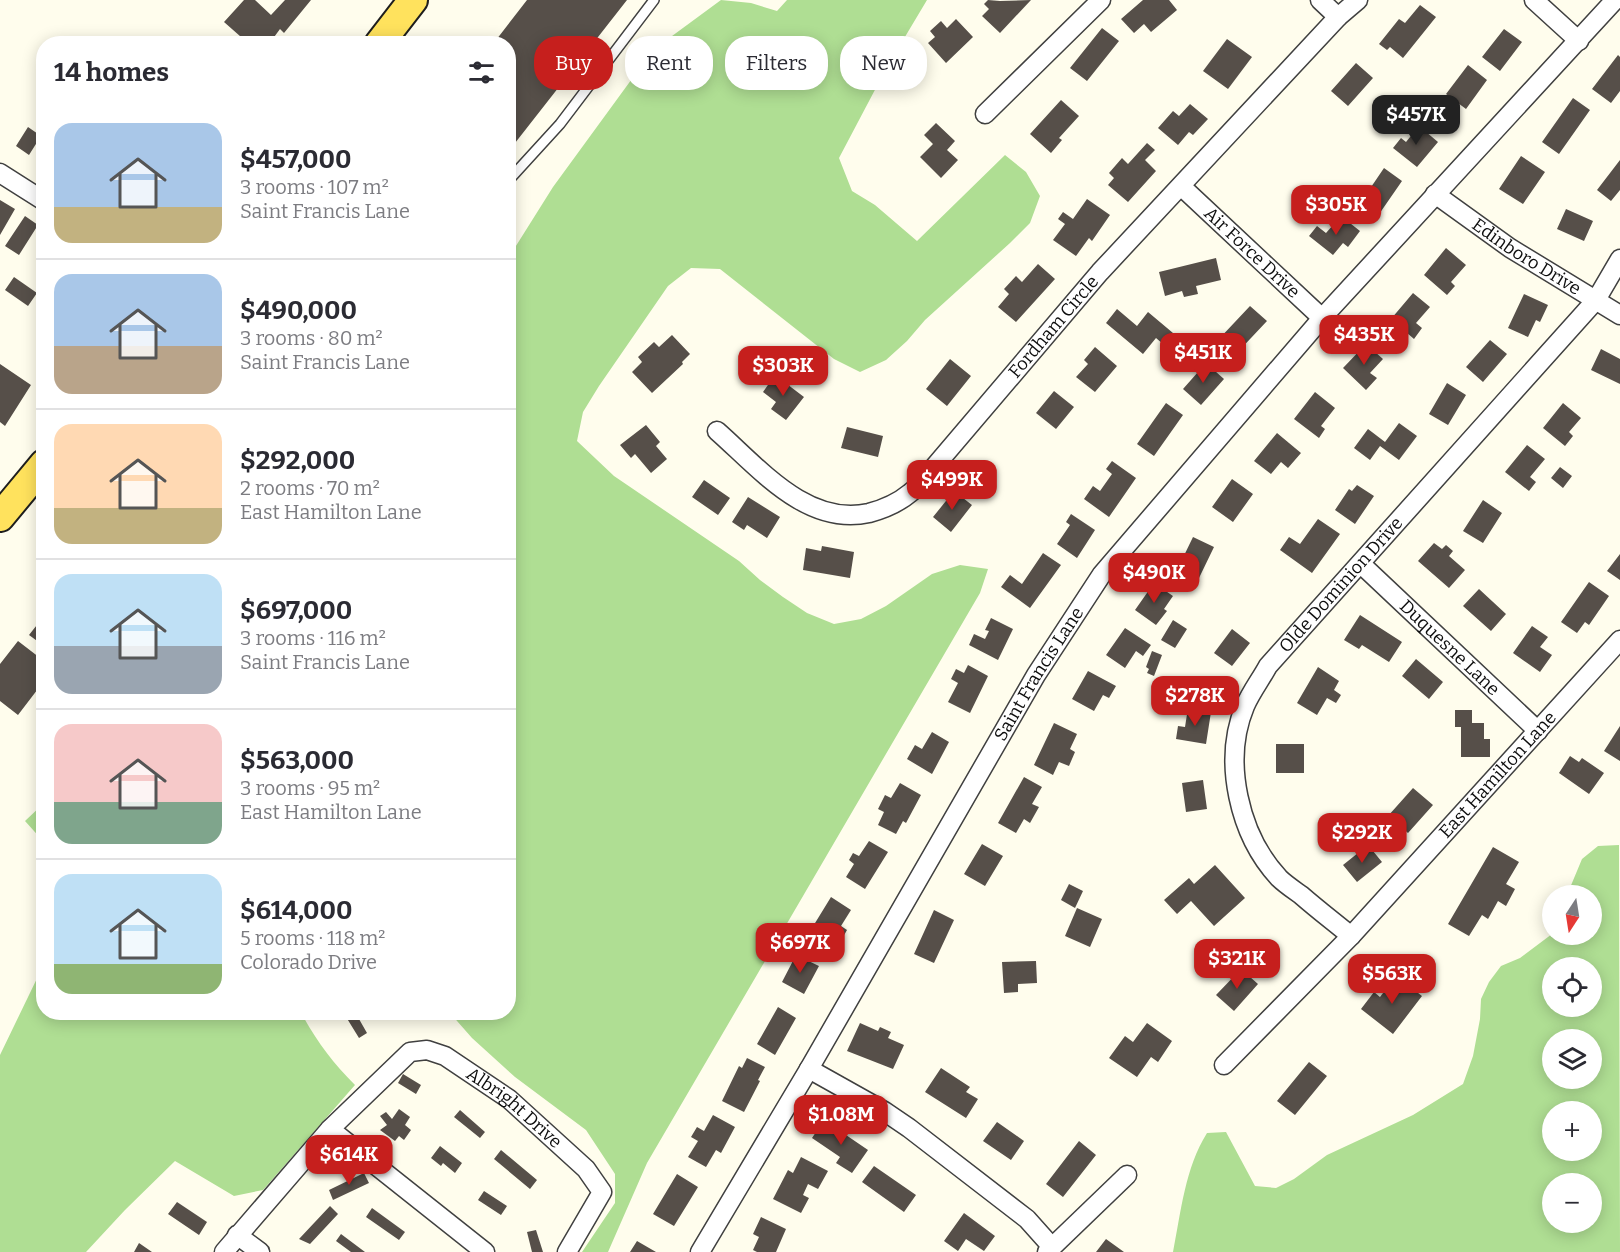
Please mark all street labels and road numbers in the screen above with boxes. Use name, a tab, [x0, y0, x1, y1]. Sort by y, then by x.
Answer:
street label: Air Force Drive	[1200, 202, 1305, 303]
street label: Edinboro Drive	[1468, 213, 1585, 300]
street label: Fordham Circle	[1004, 271, 1103, 382]
street label: Olde Dominion Drive	[1274, 512, 1407, 657]
street label: Duquesne Lane	[1395, 595, 1504, 700]
street label: Saint Francis Lane	[989, 603, 1088, 745]
street label: East Hamilton Lane	[1434, 707, 1561, 843]
street label: Albright Drive	[462, 1063, 567, 1153]

